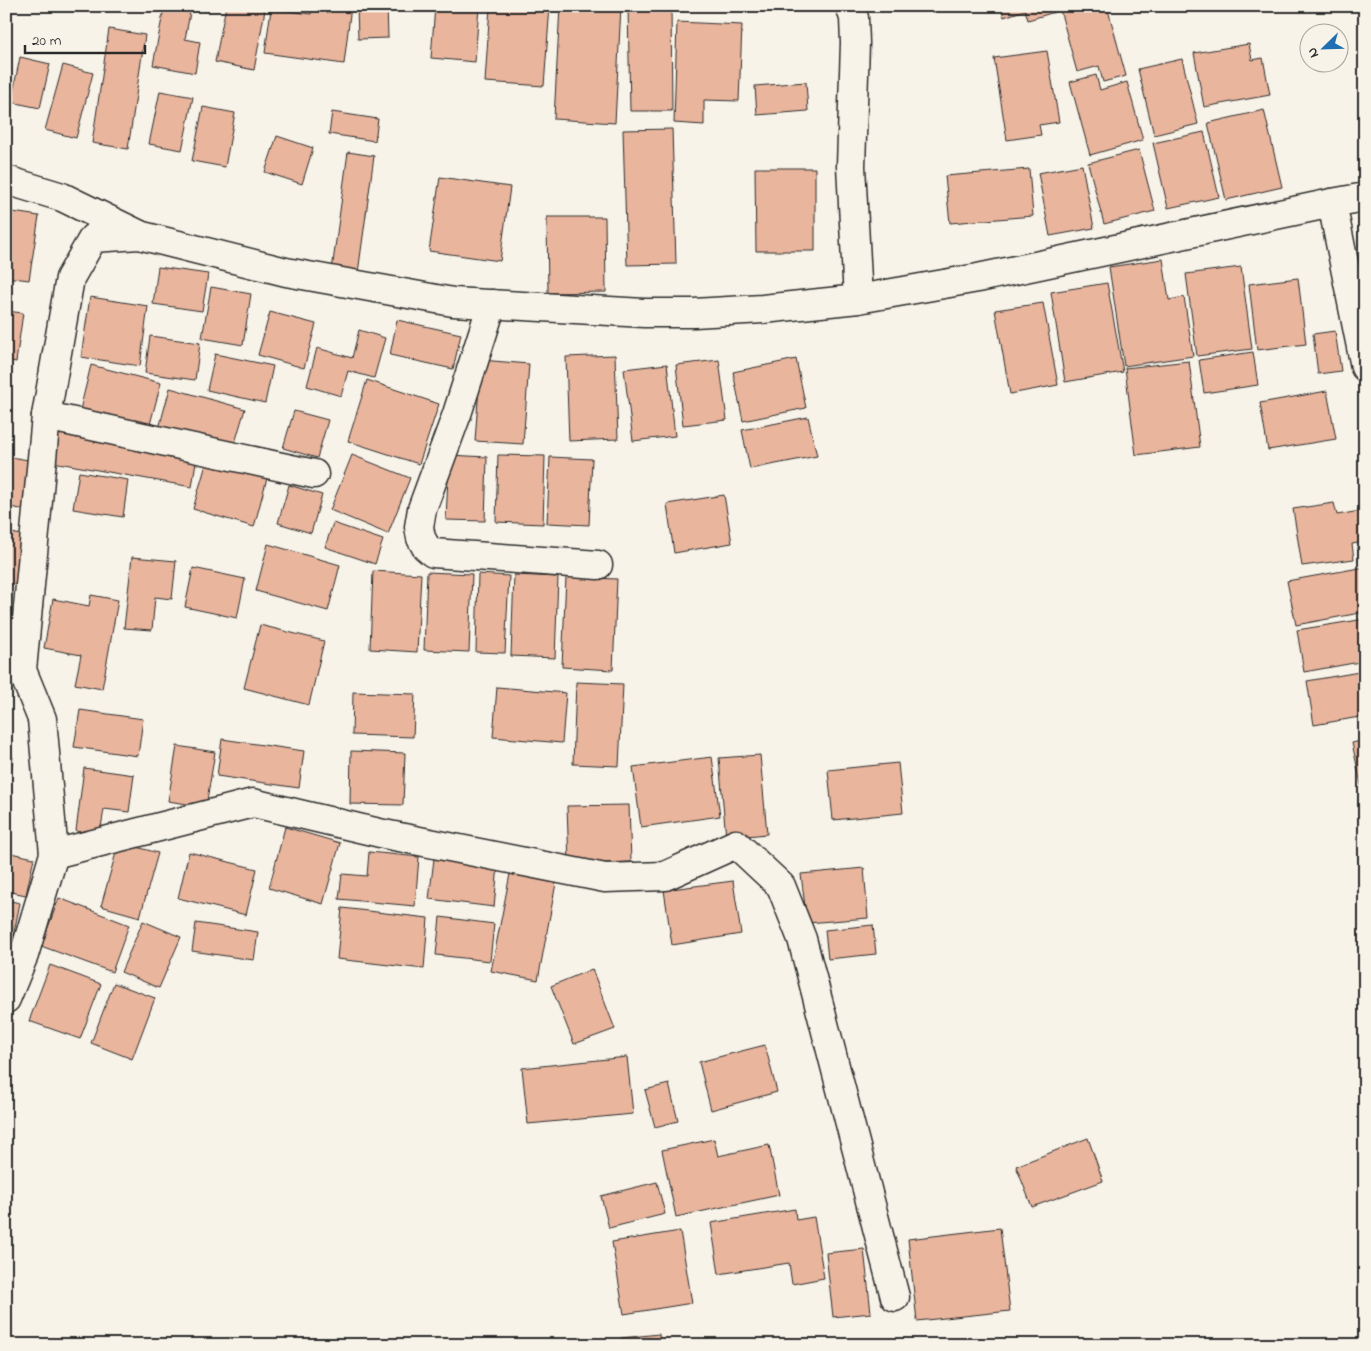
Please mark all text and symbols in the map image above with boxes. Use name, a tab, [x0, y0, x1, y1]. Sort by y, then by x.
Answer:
scale bar	[25, 22, 145, 54]
north arrow	[1298, 22, 1348, 72]
text: 20 m	[32, 30, 62, 52]
text: N	[1302, 44, 1325, 61]

